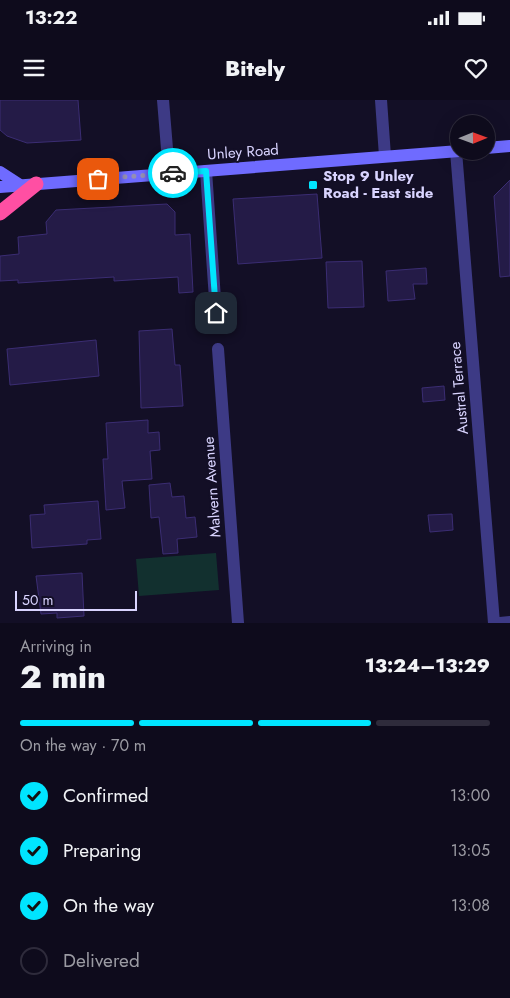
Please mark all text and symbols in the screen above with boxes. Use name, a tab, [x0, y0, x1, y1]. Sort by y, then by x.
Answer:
text: 13:22	[25, 4, 78, 31]
text: Bitely	[225, 52, 285, 84]
icon: menu	[20, 54, 48, 82]
icon: heart	[462, 54, 490, 82]
north arrow	[450, 115, 495, 160]
map controls	[450, 115, 495, 160]
street label: Unley Road	[206, 139, 280, 165]
courier	[148, 148, 198, 198]
pin	[77, 158, 119, 200]
icon: car	[159, 159, 187, 187]
icon: bag	[84, 165, 112, 193]
place label: Stop 9 Unley Road - East side	[323, 165, 434, 204]
marker: Stop 9 Unley Road - East side	[307, 179, 319, 191]
pin	[195, 292, 237, 334]
icon: home	[202, 299, 230, 327]
street label: Austral Terrace	[444, 340, 474, 435]
street label: Malvern Avenue	[197, 436, 227, 538]
scale bar	[15, 588, 138, 611]
text: 50 m	[22, 590, 53, 610]
text: Arriving in	[20, 635, 92, 658]
text: 13:24–13:29	[365, 652, 490, 679]
text: 2 min	[20, 654, 106, 700]
text: On the way · 70 m	[20, 734, 146, 757]
icon: check	[20, 782, 48, 810]
text: Confirmed	[63, 782, 149, 809]
text: 13:00	[450, 784, 490, 807]
icon: check	[20, 837, 48, 865]
text: Preparing	[63, 837, 141, 864]
text: 13:05	[451, 839, 490, 862]
icon: check	[20, 892, 48, 920]
text: On the way	[63, 892, 154, 919]
text: 13:08	[451, 894, 490, 917]
text: Delivered	[63, 947, 140, 974]

